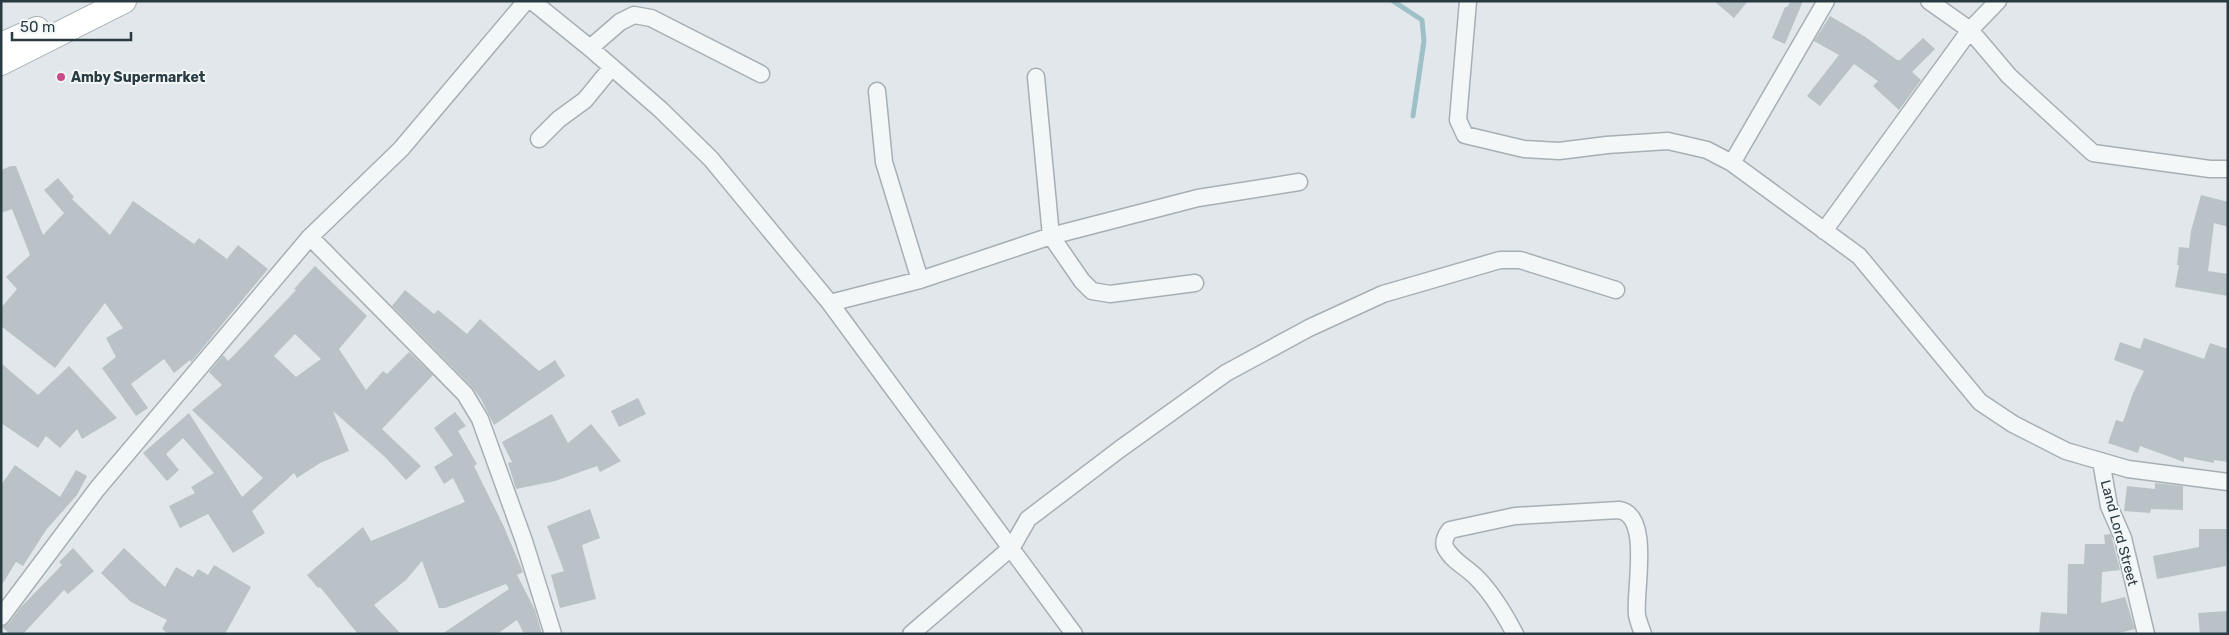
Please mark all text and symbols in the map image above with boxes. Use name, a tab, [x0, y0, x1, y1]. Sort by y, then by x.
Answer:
scale bar	[12, 10, 131, 42]
text: 50 m	[20, 18, 55, 36]
place label: Amby Supermarket	[71, 69, 206, 86]
marker: Amby Supermarket	[55, 71, 67, 83]
street label: Land Lord Street	[2097, 478, 2141, 588]

